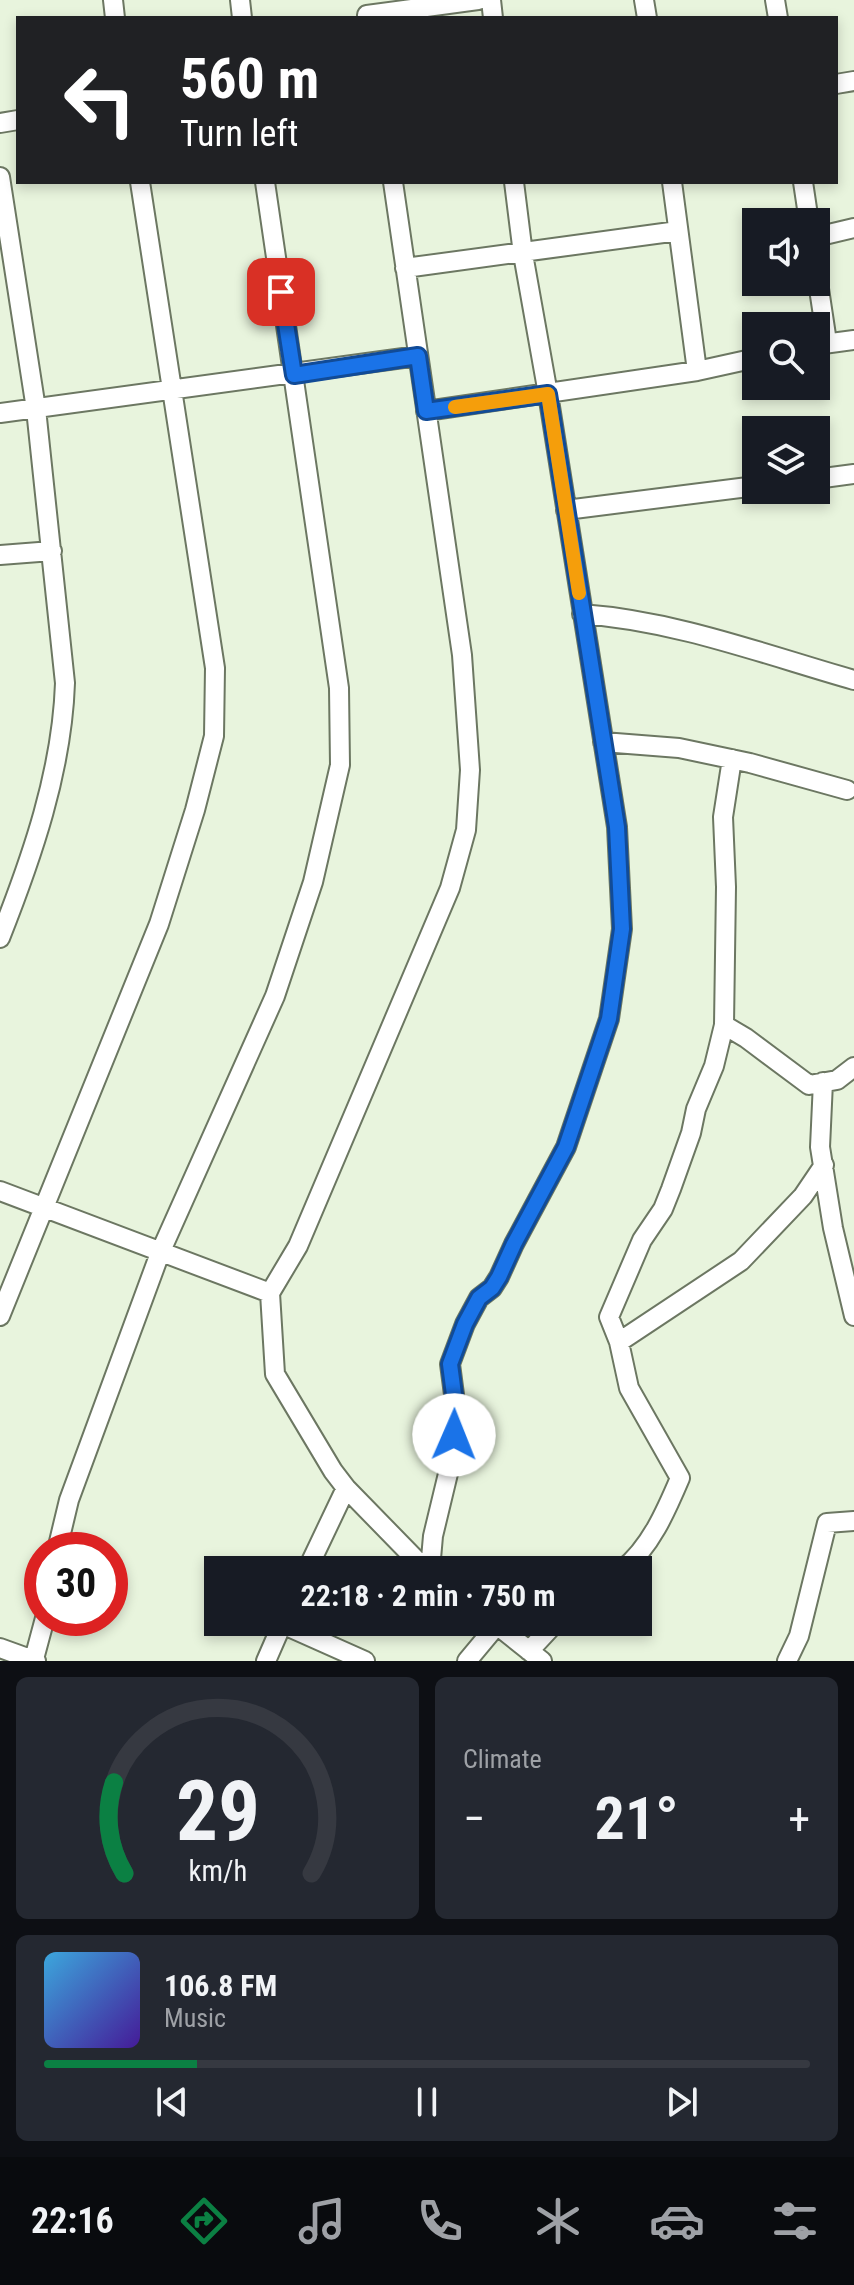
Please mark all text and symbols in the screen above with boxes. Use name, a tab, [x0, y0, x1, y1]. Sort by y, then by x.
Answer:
text: 560 m	[180, 46, 319, 112]
icon: left	[48, 48, 152, 152]
text: Turn left	[180, 113, 298, 155]
map controls	[742, 208, 830, 504]
button: sound	[742, 208, 830, 296]
pin	[247, 258, 315, 326]
icon: arrive	[259, 270, 303, 314]
button: search	[742, 312, 830, 400]
button: layers	[742, 416, 830, 504]
position arrow	[412, 1393, 496, 1477]
speed limit sign: 30	[24, 1532, 128, 1636]
text: 22:18 · 2 min · 750 m	[301, 1578, 555, 1613]
text: Climate	[463, 1744, 542, 1774]
text: 29	[175, 1763, 260, 1860]
text: 21°	[595, 1783, 679, 1854]
text: −	[463, 1793, 485, 1845]
text: +	[788, 1793, 810, 1845]
text: km/h	[188, 1854, 247, 1888]
text: 106.8 FM	[164, 1968, 277, 2003]
text: Music	[164, 2003, 226, 2033]
icon: previous	[150, 2080, 194, 2124]
icon: pause	[405, 2080, 449, 2124]
icon: next	[660, 2080, 704, 2124]
icon: directions	[176, 2193, 232, 2249]
icon: music	[294, 2193, 350, 2249]
icon: phone	[412, 2193, 468, 2249]
icon: climate	[530, 2193, 586, 2249]
icon: car	[649, 2193, 705, 2249]
icon: filters	[767, 2193, 823, 2249]
text: 22:16	[31, 2200, 114, 2242]

